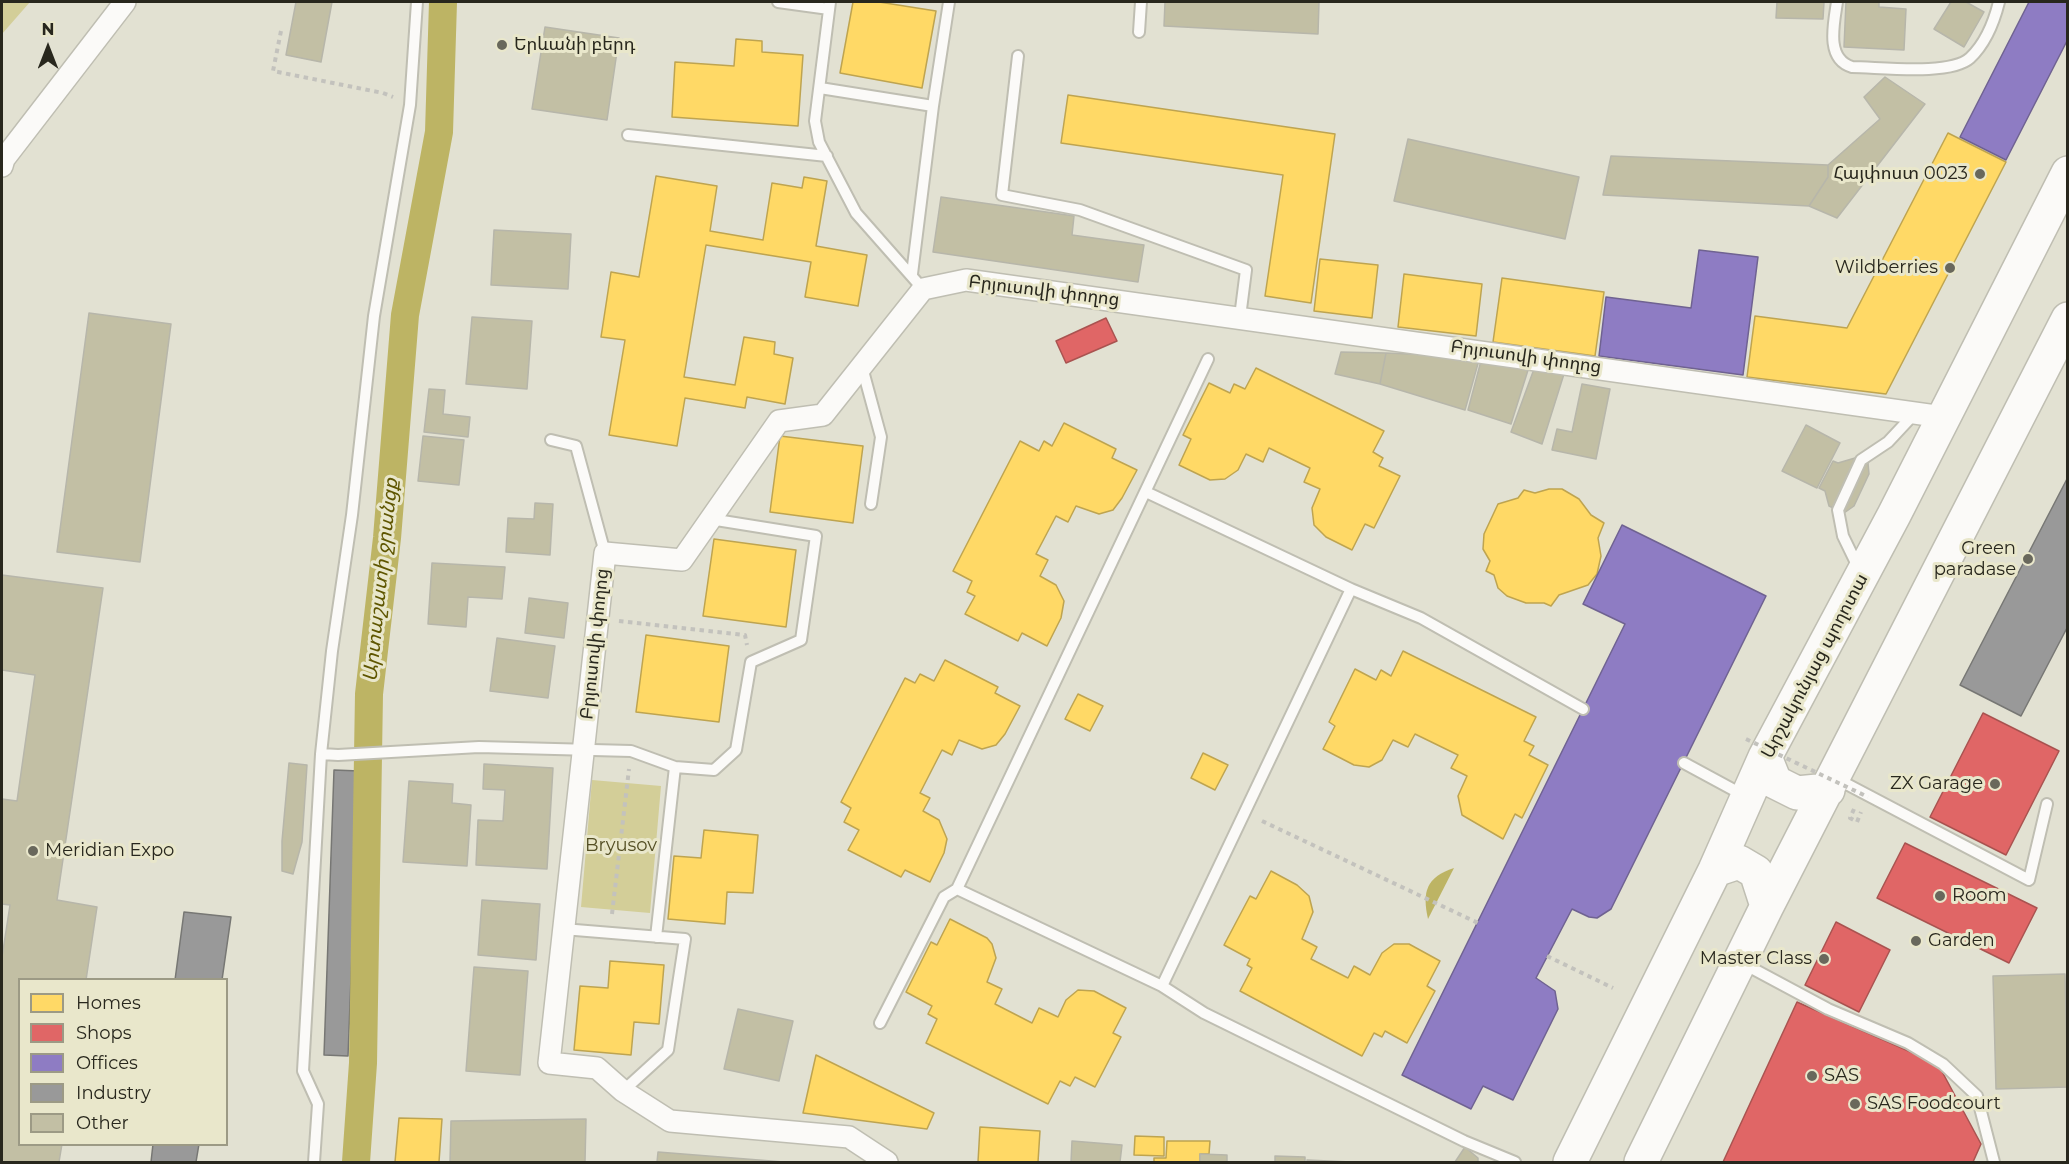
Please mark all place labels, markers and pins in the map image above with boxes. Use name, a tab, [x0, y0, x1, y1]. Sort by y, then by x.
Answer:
place label: Երևանի բերդ	[514, 34, 635, 56]
marker: Երևանի բերդ	[495, 38, 509, 52]
place label: Հայփոստ 0023	[1833, 163, 1968, 185]
marker: Հայփոստ 0023	[1973, 167, 1987, 181]
place label: Wildberries	[1835, 257, 1938, 279]
marker: Wildberries	[1943, 261, 1957, 275]
place label: Green paradase	[1934, 538, 2016, 580]
marker: Green paradase	[2021, 552, 2035, 566]
place label: ZX Garage	[1890, 773, 1983, 795]
marker: ZX Garage	[1988, 777, 2002, 791]
place label: Meridian Expo	[45, 840, 174, 862]
marker: Meridian Expo	[26, 844, 40, 858]
place label: Room	[1952, 885, 2007, 907]
marker: Room	[1933, 889, 1947, 903]
place label: Garden	[1928, 930, 1995, 952]
marker: Garden	[1909, 934, 1923, 948]
place label: Master Class	[1700, 948, 1812, 970]
marker: Master Class	[1817, 952, 1831, 966]
place label: SAS	[1824, 1065, 1859, 1087]
marker: SAS	[1805, 1069, 1819, 1083]
place label: SAS Foodcourt	[1867, 1093, 2001, 1115]
marker: SAS Foodcourt	[1848, 1097, 1862, 1111]

